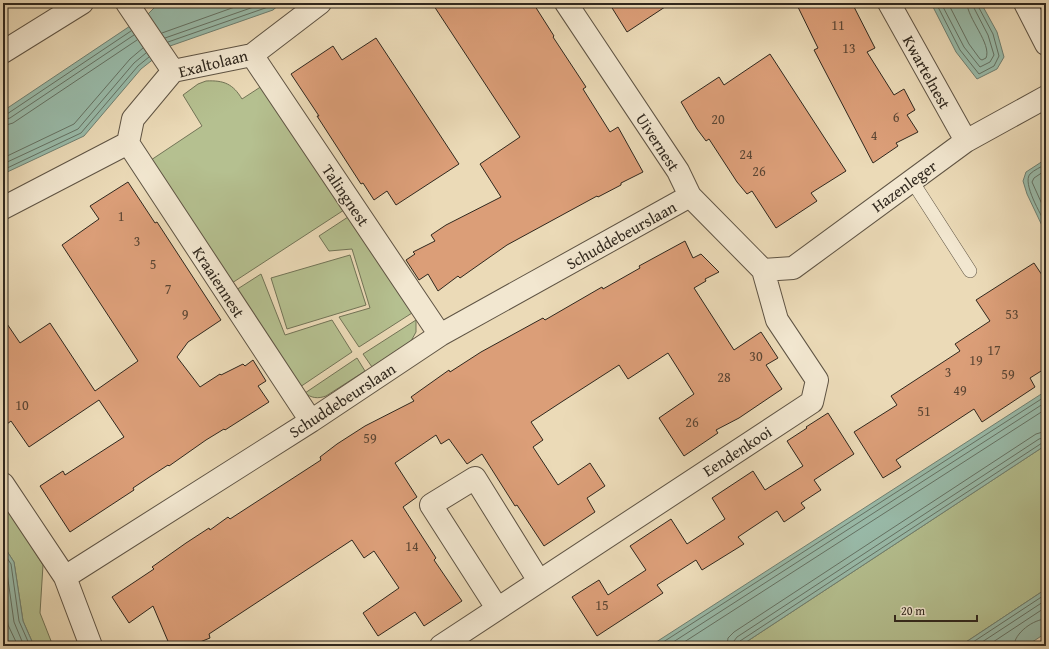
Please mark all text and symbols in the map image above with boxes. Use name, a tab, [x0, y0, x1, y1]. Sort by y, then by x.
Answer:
house number: 11	[831, 15, 845, 35]
street label: Kwartelnest	[897, 31, 957, 113]
house number: 13	[842, 38, 856, 58]
street label: Exaltolaan	[176, 43, 250, 83]
house number: 6	[893, 107, 900, 127]
street label: Uivernest	[630, 108, 686, 176]
house number: 20	[711, 109, 725, 129]
house number: 4	[871, 125, 878, 145]
house number: 24	[739, 144, 753, 164]
street label: Hazenleger	[866, 154, 942, 218]
street label: Talingnest	[316, 159, 376, 231]
house number: 26	[752, 161, 766, 181]
street label: Schuddebeurslaan	[561, 195, 681, 275]
house number: 1	[118, 206, 124, 226]
house number: 3	[134, 231, 140, 251]
street label: Kraaiennest	[187, 242, 251, 323]
house number: 5	[150, 254, 156, 274]
house number: 7	[165, 279, 172, 299]
house number: 9	[182, 304, 189, 324]
house number: 53	[1005, 304, 1019, 324]
house number: 17	[987, 340, 1001, 360]
house number: 30	[749, 346, 763, 366]
house number: 19	[969, 350, 983, 370]
street label: Schuddebeurslaan	[284, 356, 400, 444]
house number: 3	[945, 362, 951, 382]
house number: 59	[1001, 364, 1015, 384]
house number: 28	[717, 367, 731, 387]
house number: 49	[953, 380, 967, 400]
house number: 10	[15, 395, 29, 415]
house number: 51	[917, 401, 931, 421]
house number: 26	[685, 412, 699, 432]
street label: Eendenkooi	[698, 419, 777, 482]
house number: 59	[363, 428, 377, 448]
house number: 14	[405, 536, 419, 556]
house number: 15	[595, 595, 609, 615]
scale bar	[895, 597, 977, 623]
text: 20 m	[901, 602, 925, 619]

